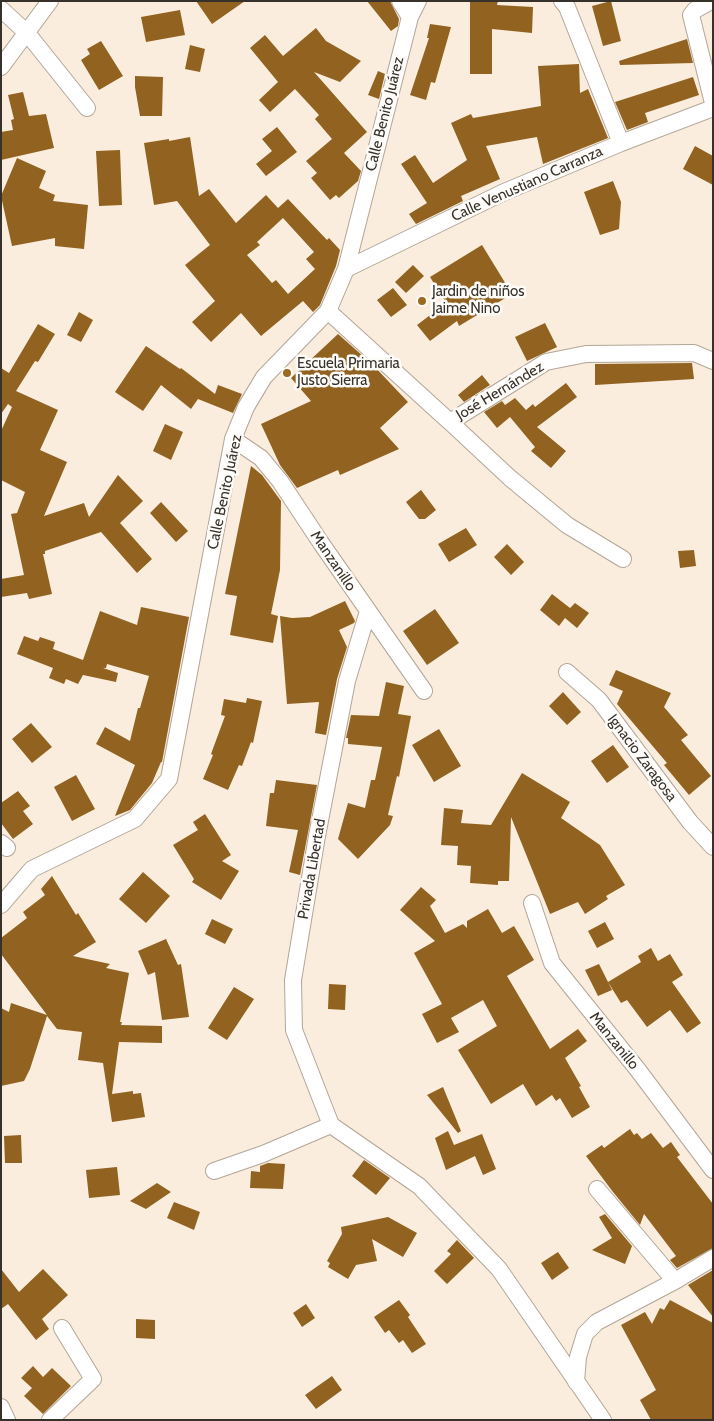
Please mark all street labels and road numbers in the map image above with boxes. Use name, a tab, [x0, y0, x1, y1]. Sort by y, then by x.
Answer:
street label: Calle Benito Juárez	[362, 55, 408, 173]
street label: Calle Venustiano Carranza	[448, 142, 606, 226]
street label: José Hernández	[453, 358, 547, 424]
street label: Calle Benito Juárez	[204, 433, 246, 551]
street label: Manzanillo	[306, 527, 360, 595]
street label: Ignacio Zaragosa	[603, 711, 681, 805]
street label: Privada Libertad	[294, 817, 330, 921]
street label: Manzanillo	[585, 1009, 643, 1073]

